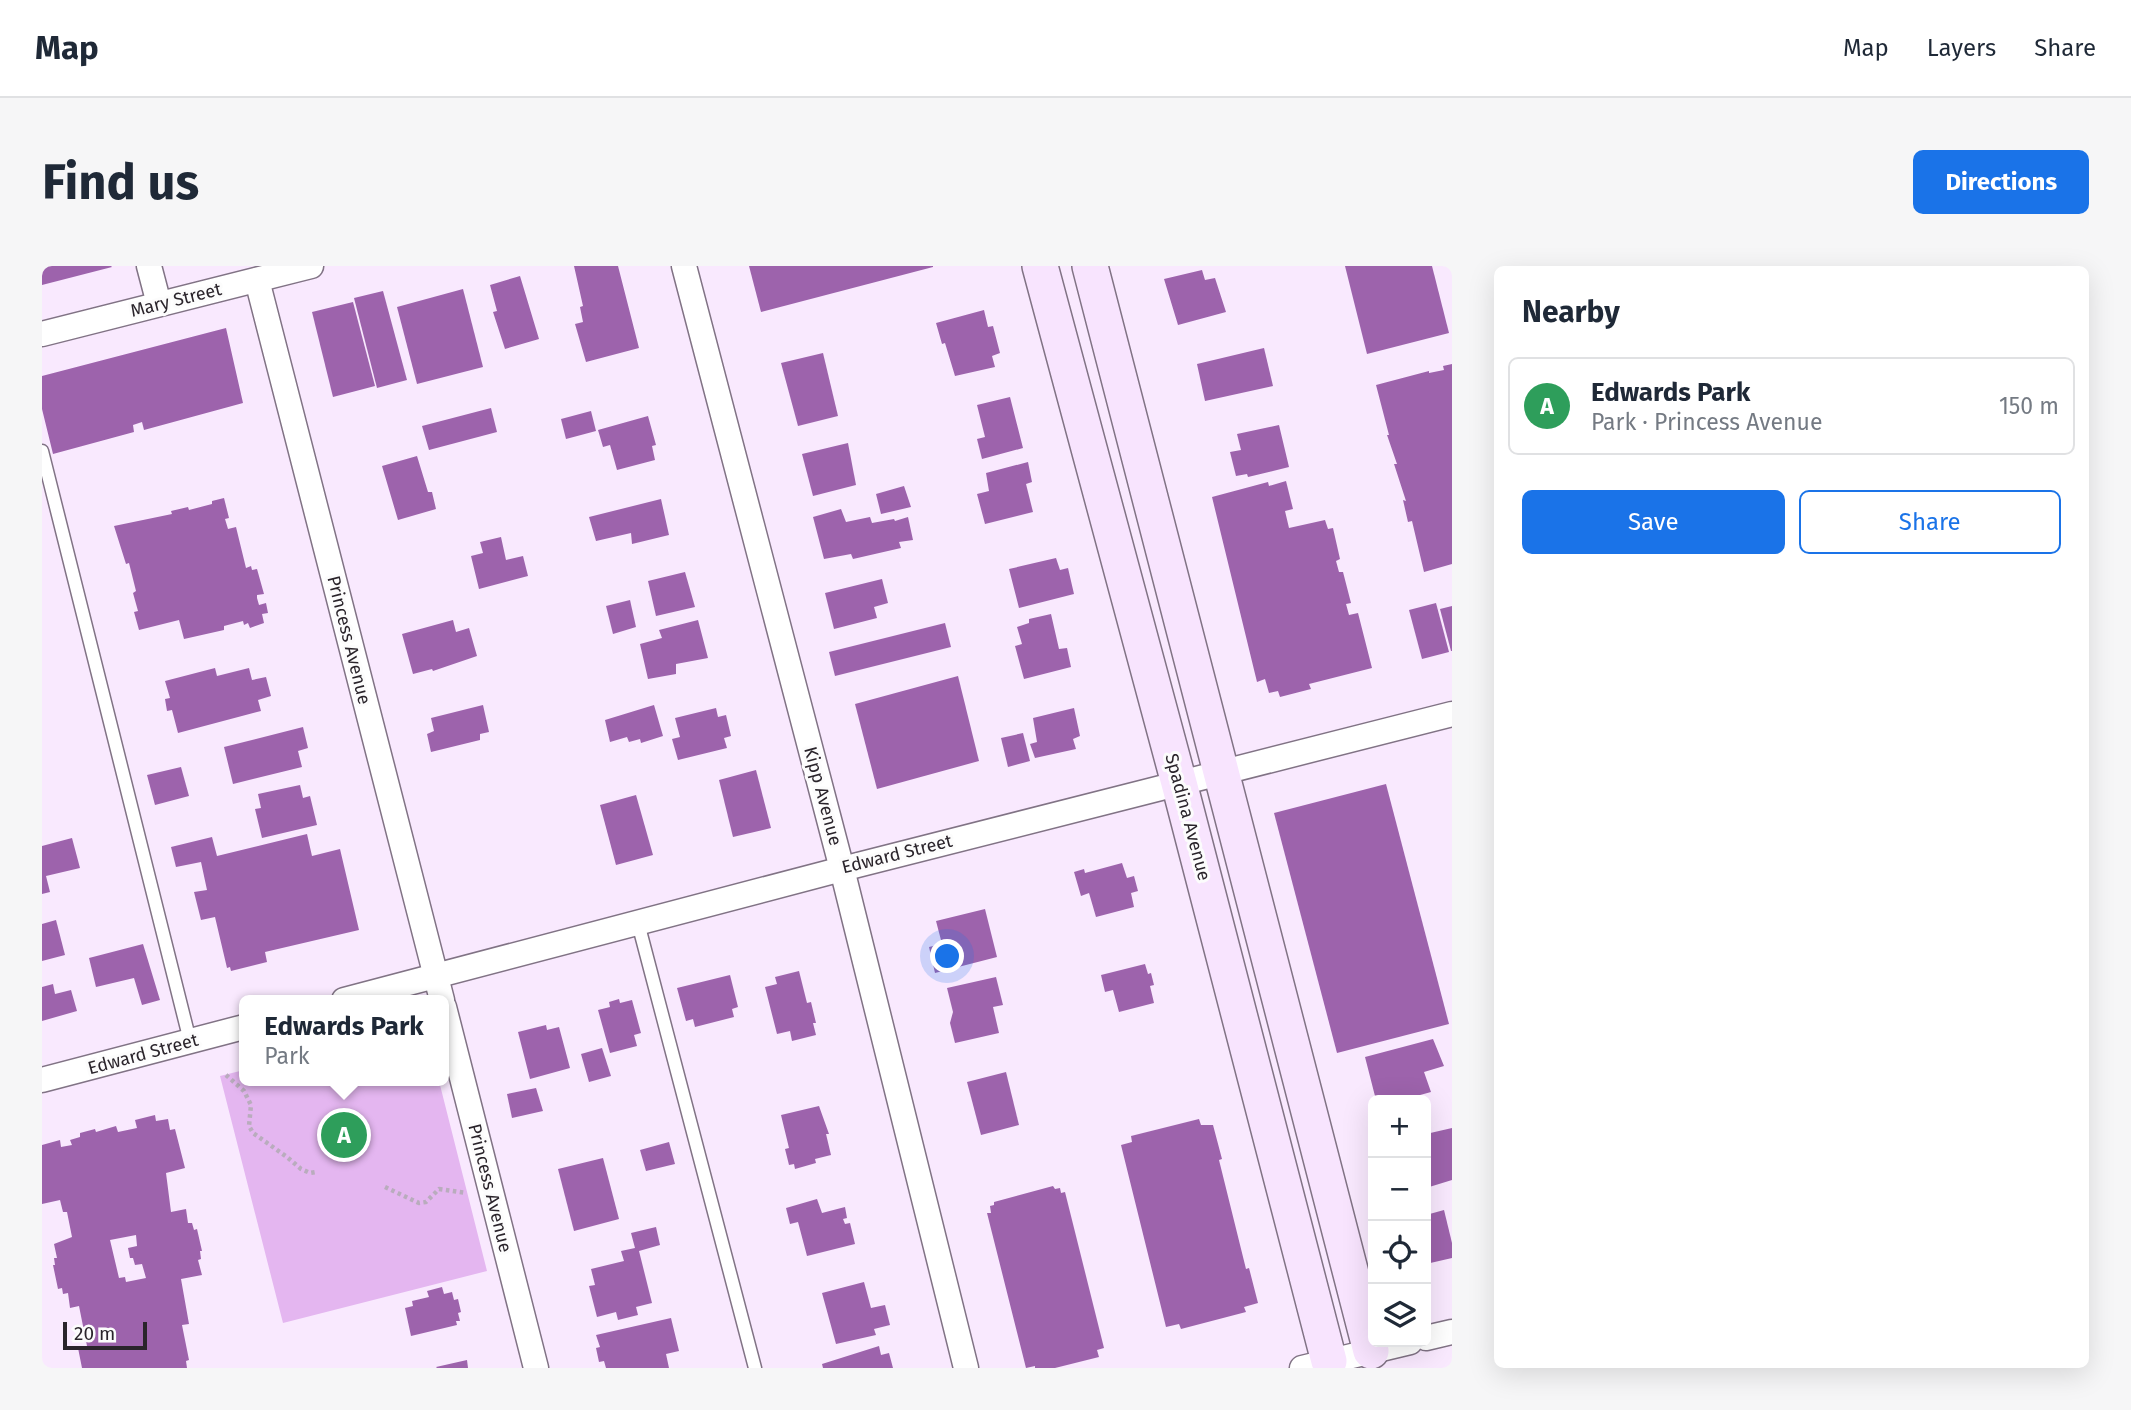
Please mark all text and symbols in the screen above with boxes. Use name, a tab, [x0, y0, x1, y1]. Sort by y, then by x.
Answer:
text: Map	[35, 28, 99, 68]
text: Map	[1843, 34, 1889, 62]
text: Layers	[1927, 34, 1996, 62]
text: Share	[2034, 34, 2096, 62]
button: Directions	[1913, 150, 2089, 214]
text: Find us	[42, 153, 199, 212]
street label: Mary Street	[128, 278, 224, 322]
text: Nearby	[1522, 294, 1620, 330]
text: Edwards Park	[1591, 377, 1750, 408]
text: A	[1540, 392, 1554, 420]
text: 150 m	[1999, 392, 2059, 420]
text: Park · Princess Avenue	[1591, 408, 1822, 436]
button: Save	[1522, 490, 1785, 554]
button: Share	[1799, 490, 2061, 554]
street label: Princess Avenue	[322, 573, 376, 707]
street label: Kipp Avenue	[799, 744, 847, 848]
street label: Spadina Avenue	[1160, 751, 1216, 883]
street label: Edward Street	[839, 830, 955, 878]
your location	[930, 939, 964, 973]
popup	[239, 995, 449, 1086]
text: Edwards Park	[264, 1011, 424, 1042]
street label: Edward Street	[85, 1029, 201, 1079]
text: Park	[264, 1042, 310, 1070]
map controls	[1368, 1095, 1431, 1347]
button: +	[1368, 1095, 1431, 1158]
pin: A	[321, 1109, 367, 1161]
street label: Princess Avenue	[463, 1121, 517, 1255]
button: −	[1368, 1158, 1431, 1221]
button: locate	[1368, 1221, 1431, 1284]
button: layers	[1368, 1284, 1431, 1347]
scale bar	[63, 1319, 147, 1351]
text: 20 m	[74, 1322, 115, 1345]

